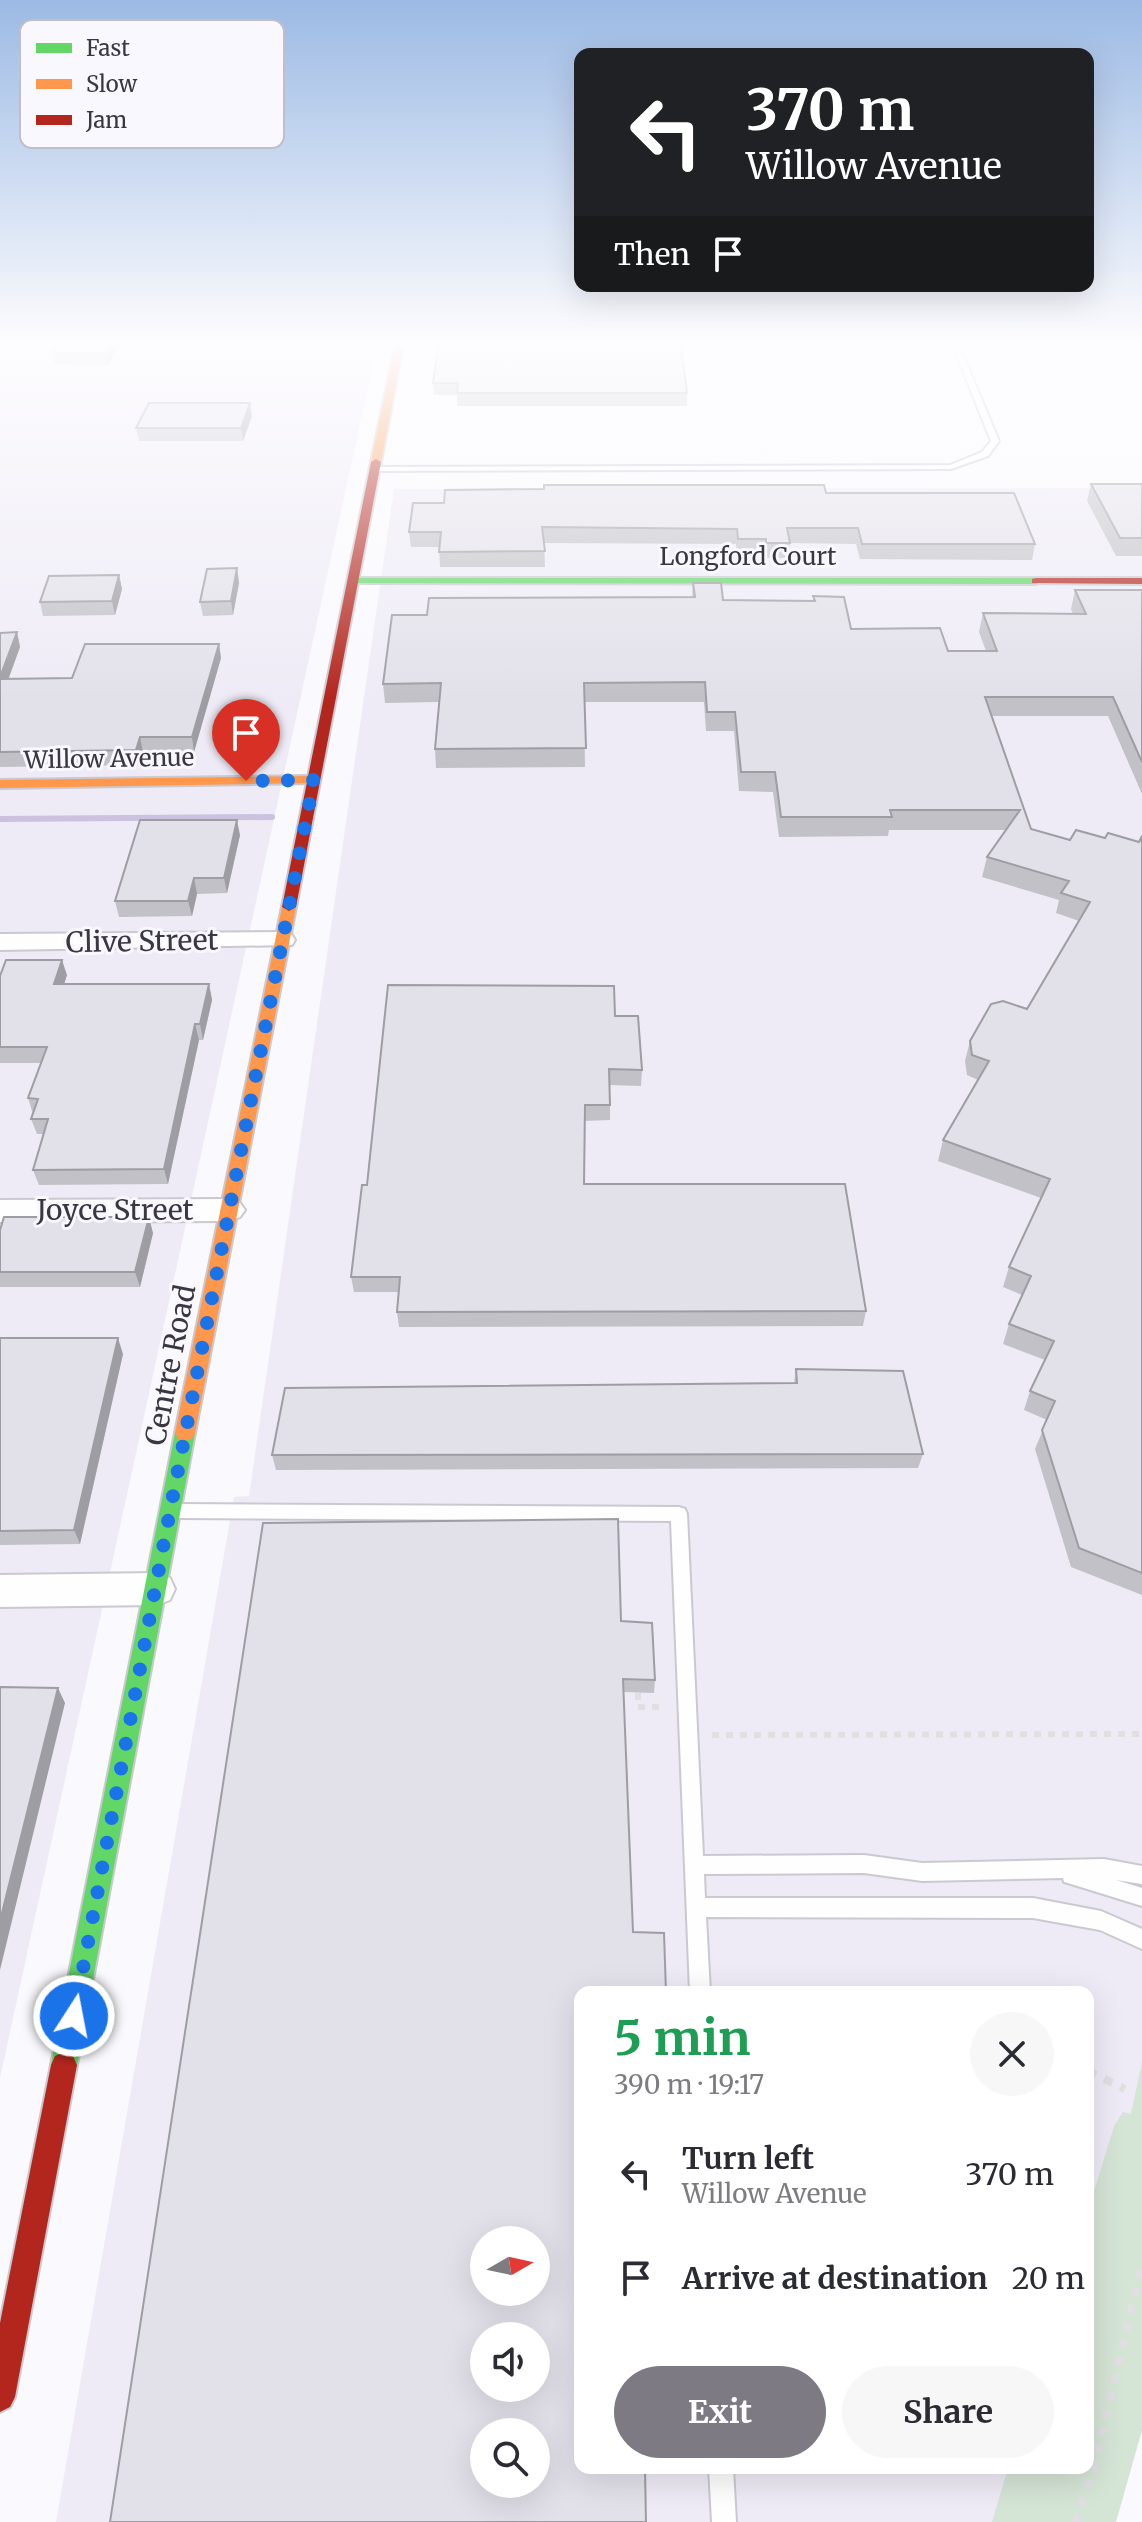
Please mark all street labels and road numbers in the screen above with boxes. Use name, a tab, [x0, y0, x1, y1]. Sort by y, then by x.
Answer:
street label: Longford Court	[660, 541, 837, 572]
street label: Willow Avenue	[22, 742, 194, 776]
street label: Clive Street	[65, 922, 219, 960]
street label: Joyce Street	[36, 1192, 194, 1228]
street label: Centre Road	[137, 1282, 203, 1448]

